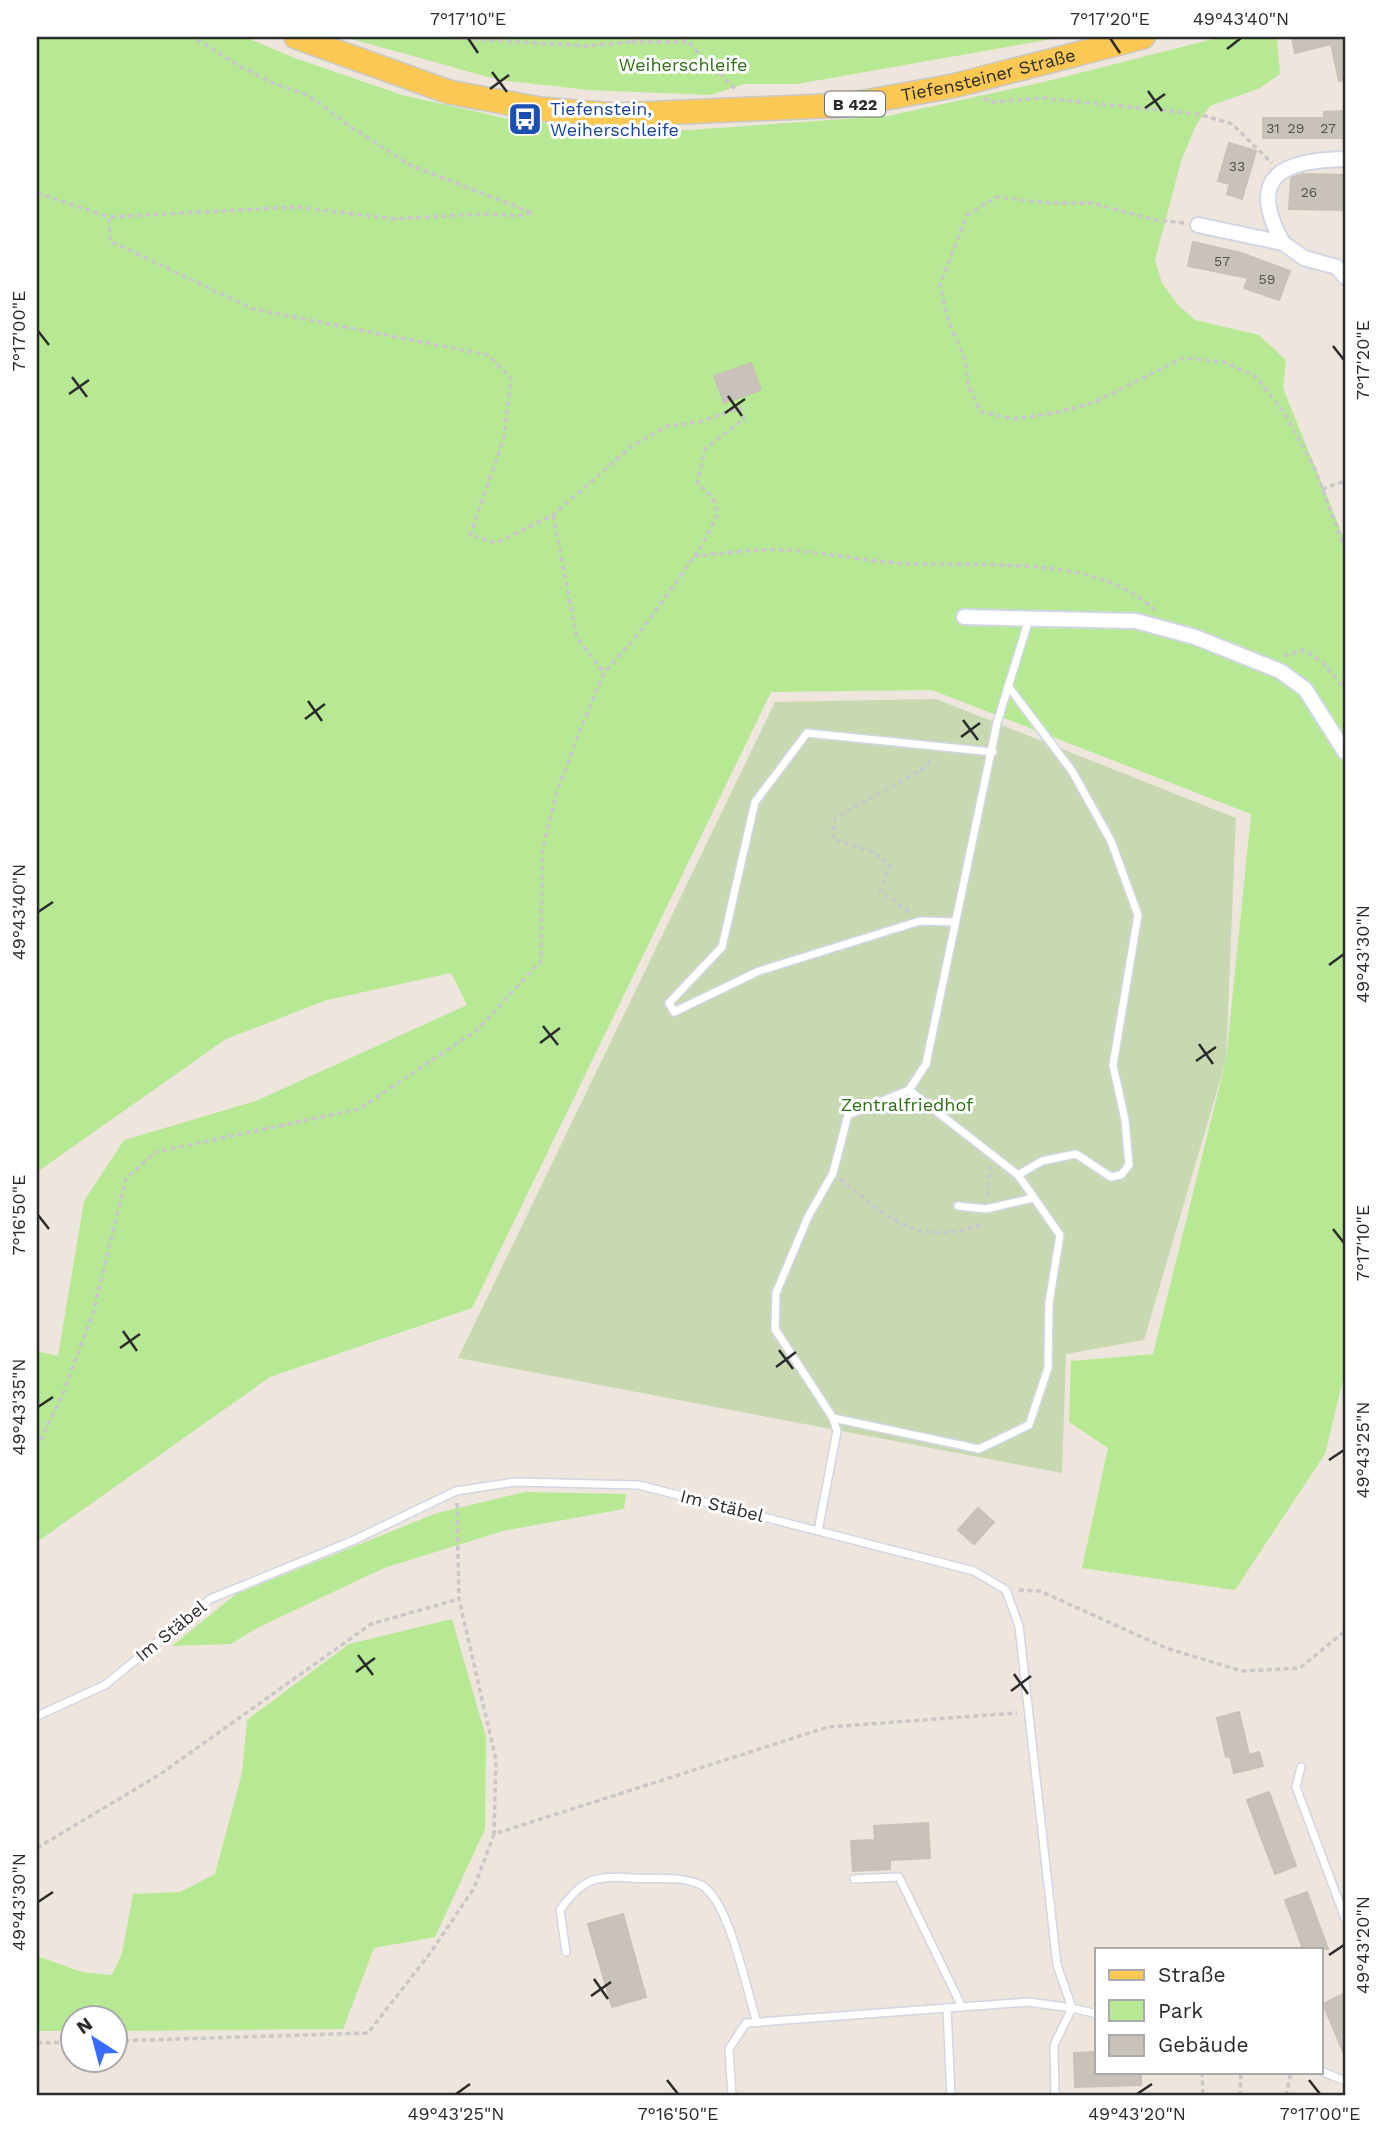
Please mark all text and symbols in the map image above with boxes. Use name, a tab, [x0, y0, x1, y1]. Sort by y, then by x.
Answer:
text: 7°17'10"E	[430, 8, 506, 29]
text: 7°17'20"E	[1070, 8, 1150, 29]
text: 49°43'40"N	[1193, 8, 1289, 29]
street label: Tiefensteiner Straße	[899, 44, 1078, 105]
park label: Weiherschleife	[619, 54, 747, 75]
road number: B 422	[825, 92, 885, 116]
place label: Tiefenstein, Weiherschleife	[550, 98, 679, 140]
bus stop icon: Tiefenstein, Weiherschleife	[506, 100, 544, 138]
house number: 31	[1266, 120, 1280, 136]
house number: 29	[1288, 120, 1304, 136]
house number: 27	[1320, 120, 1336, 136]
house number: 33	[1229, 158, 1245, 174]
house number: 26	[1301, 184, 1317, 200]
house number: 57	[1214, 253, 1230, 269]
house number: 59	[1259, 271, 1275, 287]
text: 7°17'00"E	[8, 291, 29, 371]
text: 7°17'20"E	[1352, 320, 1373, 400]
text: 49°43'40"N	[8, 864, 29, 960]
text: 49°43'30"N	[1352, 905, 1373, 1003]
park label: Zentralfriedhof	[841, 1094, 973, 1115]
text: 7°16'50"E	[8, 1175, 29, 1255]
text: 7°17'10"E	[1352, 1205, 1373, 1281]
text: 49°43'35"N	[8, 1358, 29, 1456]
text: 49°43'25"N	[1352, 1401, 1373, 1499]
street label: Im Stäbel	[678, 1485, 766, 1526]
street label: Im Stäbel	[131, 1595, 211, 1666]
text: 49°43'30"N	[8, 1853, 29, 1951]
text: 49°43'20"N	[1352, 1896, 1373, 1994]
legend	[1095, 1948, 1322, 2074]
text: Straße	[1158, 1962, 1226, 1987]
text: Park	[1158, 1998, 1203, 2023]
north arrow	[60, 2004, 130, 2074]
text: N	[72, 2012, 97, 2039]
text: Gebäude	[1158, 2032, 1249, 2057]
text: 49°43'25"N	[407, 2103, 505, 2124]
text: 7°16'50"E	[638, 2103, 718, 2124]
text: 49°43'20"N	[1088, 2103, 1186, 2124]
text: 7°17'00"E	[1280, 2103, 1360, 2124]

